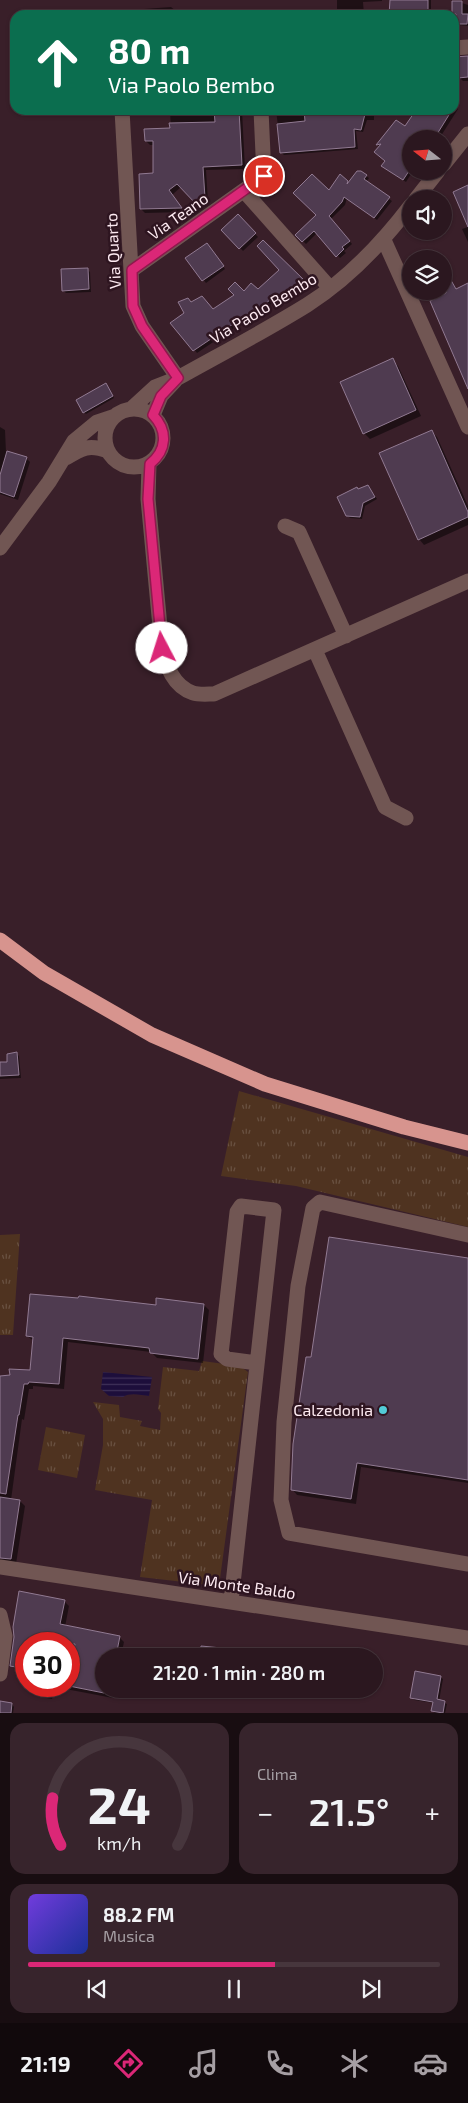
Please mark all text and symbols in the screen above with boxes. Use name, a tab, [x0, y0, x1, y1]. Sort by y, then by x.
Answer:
text: 80 m	[108, 29, 190, 71]
icon: ahead	[25, 30, 90, 95]
text: Via Paolo Bembo	[108, 71, 275, 97]
north arrow	[402, 130, 452, 180]
map controls	[402, 130, 452, 300]
pin	[243, 155, 285, 197]
icon: arrive	[250, 162, 278, 190]
street label: Via Teano	[144, 188, 211, 243]
button: sound	[402, 190, 452, 240]
street label: Via Quarto	[101, 212, 125, 290]
button: layers	[402, 250, 452, 300]
street label: Via Paolo Bembo	[206, 268, 320, 347]
position arrow	[135, 621, 187, 673]
place label: Calzedonia	[293, 1400, 373, 1419]
marker: Calzedonia	[377, 1404, 389, 1416]
street label: Via Monte Baldo	[177, 1567, 297, 1602]
speed limit sign: 30	[15, 1632, 80, 1697]
text: 21:20 · 1 min · 280 m	[153, 1661, 325, 1684]
text: Clima	[257, 1764, 298, 1783]
text: 24	[88, 1772, 151, 1834]
text: 21.5°	[309, 1788, 389, 1834]
text: −	[257, 1795, 273, 1829]
text: +	[425, 1795, 440, 1829]
text: km/h	[97, 1832, 142, 1854]
text: 88.2 FM	[103, 1903, 174, 1926]
text: Musica	[103, 1926, 155, 1945]
icon: previous	[83, 1975, 111, 2003]
icon: pause	[220, 1975, 248, 2003]
icon: next	[357, 1975, 385, 2003]
icon: directions	[111, 2046, 146, 2081]
icon: music	[186, 2046, 221, 2081]
icon: phone	[262, 2046, 297, 2081]
icon: climate	[337, 2046, 372, 2081]
icon: car	[413, 2046, 448, 2081]
text: 21:19	[20, 2050, 71, 2076]

